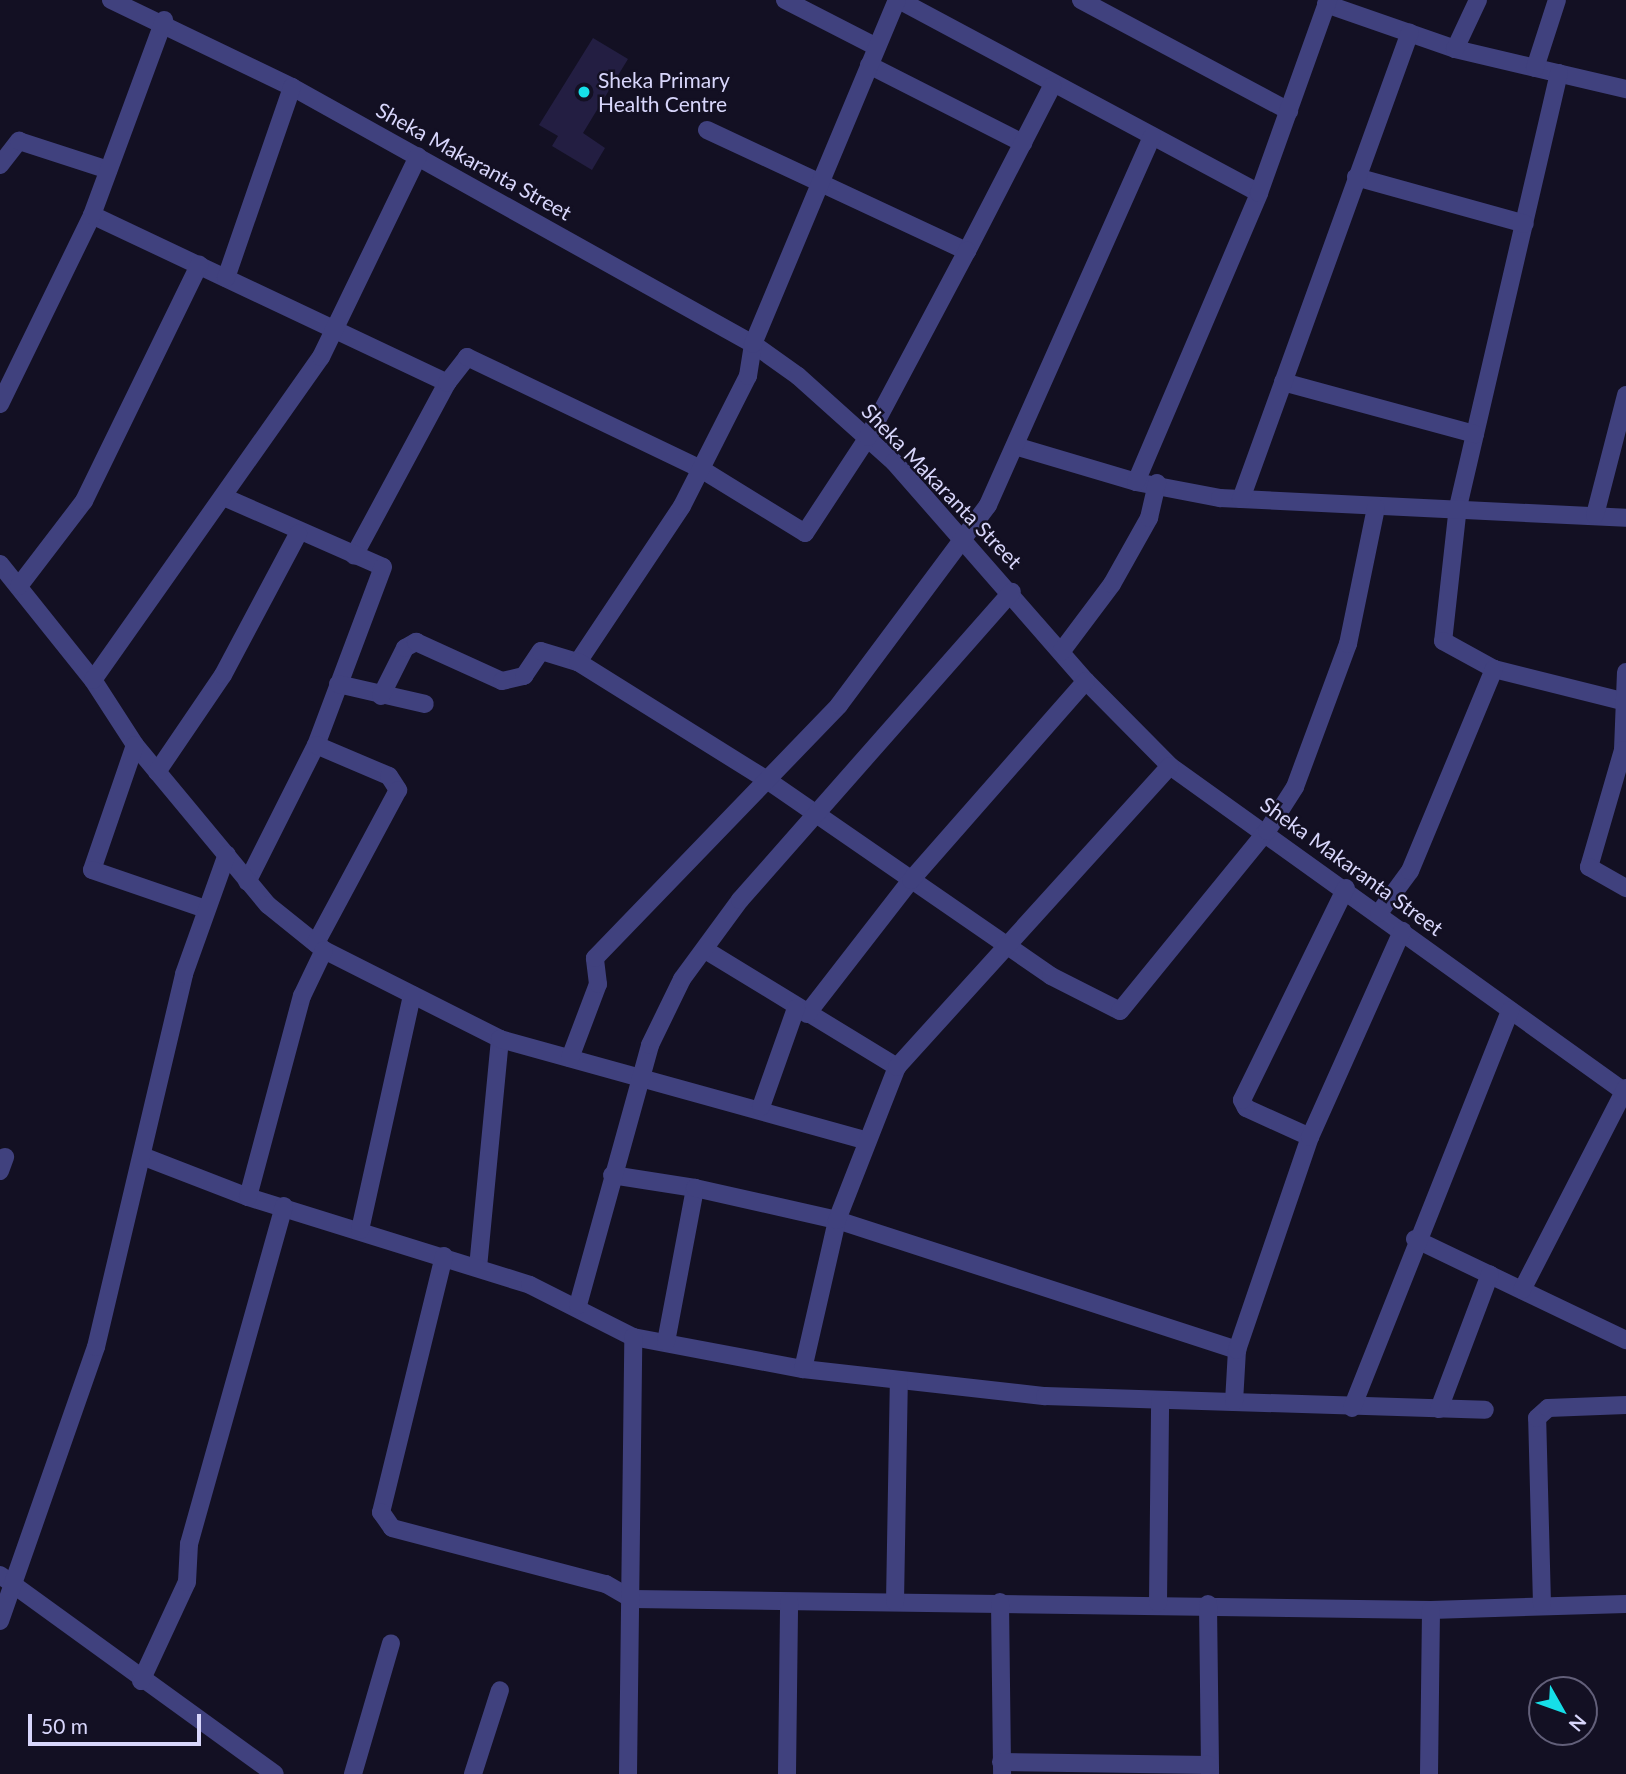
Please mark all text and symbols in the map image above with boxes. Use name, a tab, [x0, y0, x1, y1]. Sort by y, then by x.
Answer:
place label: Sheka Primary Health Centre	[598, 67, 730, 117]
marker: Sheka Primary Health Centre	[576, 84, 592, 100]
street label: Sheka Makaranta Street	[372, 97, 576, 225]
street label: Sheka Makaranta Street	[857, 398, 1027, 574]
street label: Sheka Makaranta Street	[1256, 791, 1448, 941]
north arrow	[1528, 1676, 1598, 1746]
scale bar	[32, 1700, 205, 1744]
text: N	[1564, 1711, 1591, 1737]
text: 50 m	[41, 1713, 88, 1738]

